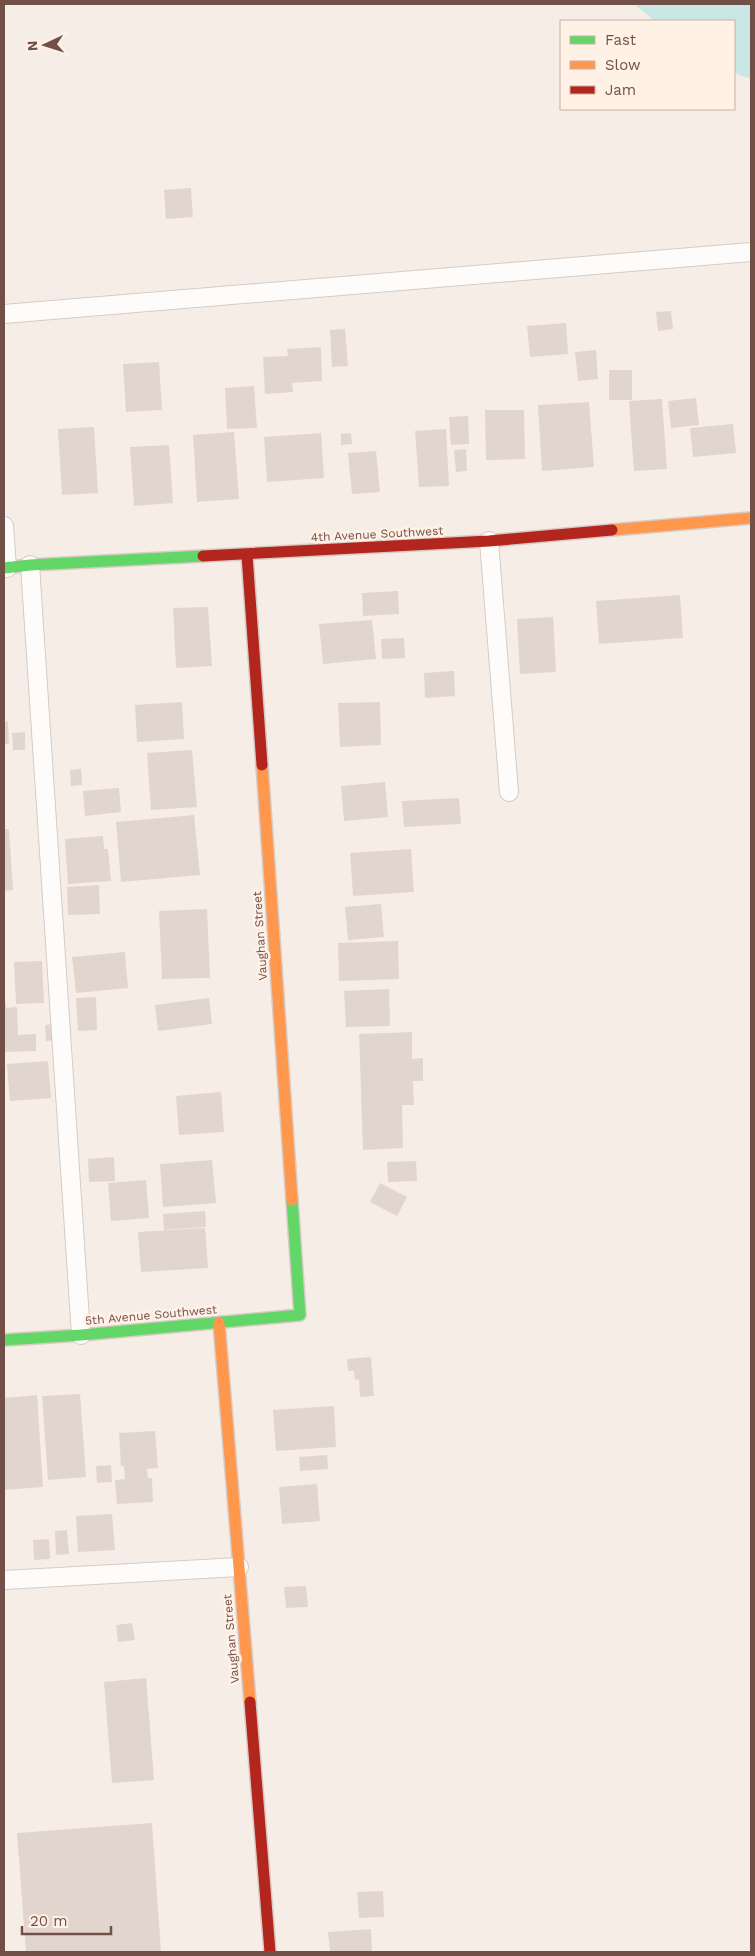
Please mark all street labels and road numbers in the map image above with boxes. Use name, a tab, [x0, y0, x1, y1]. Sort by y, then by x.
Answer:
street label: 4th Avenue Southwest	[310, 524, 444, 544]
street label: Vaughan Street	[250, 891, 270, 981]
street label: 5th Avenue Southwest	[84, 1302, 218, 1328]
street label: Vaughan Street	[220, 1594, 242, 1684]

